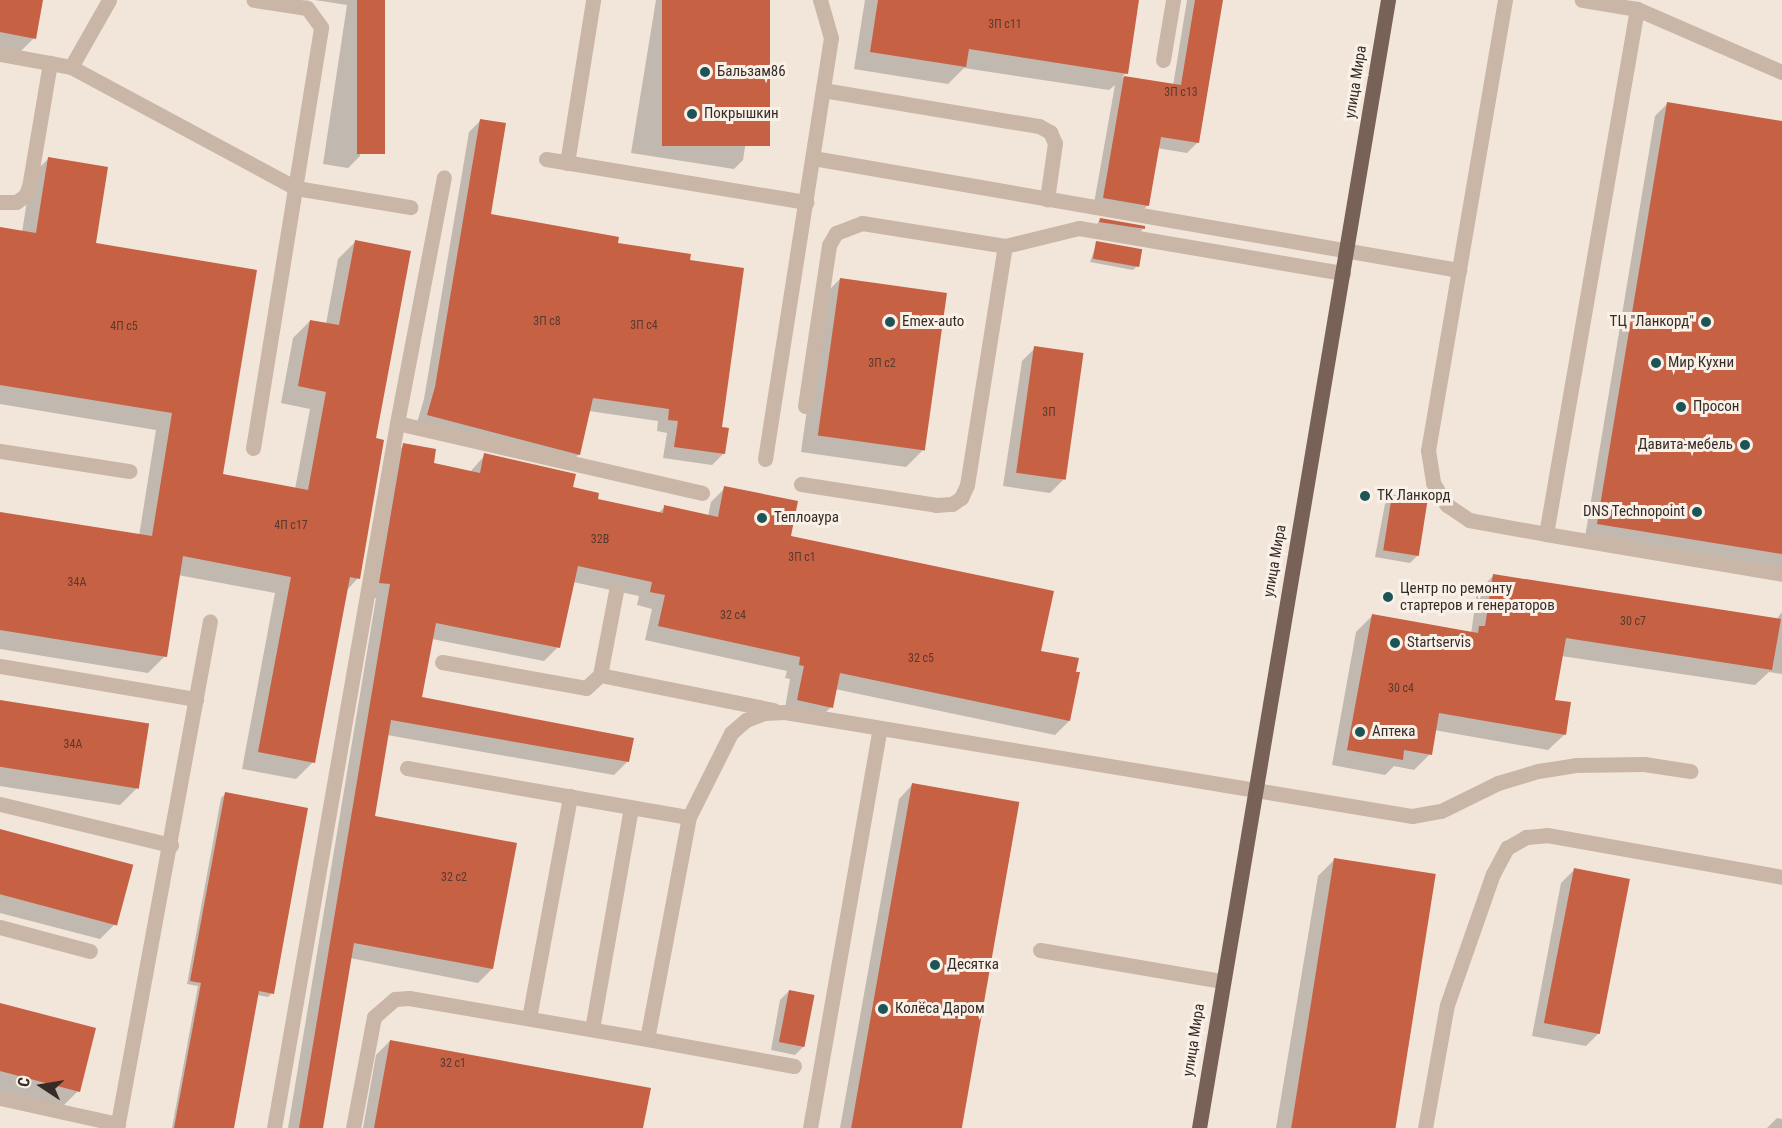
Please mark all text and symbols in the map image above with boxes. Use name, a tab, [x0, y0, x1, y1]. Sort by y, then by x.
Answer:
house number: 3П с11	[988, 18, 1022, 32]
street label: улица Мира	[1341, 44, 1371, 120]
place label: Бальзам86	[717, 63, 786, 81]
marker: Бальзам86	[698, 65, 712, 79]
house number: 3П с13	[1164, 86, 1198, 100]
place label: Покрышкин	[704, 105, 779, 123]
marker: Покрышкин	[685, 107, 699, 121]
place label: Emex-auto	[902, 313, 964, 331]
place label: ТЦ "Ланкорд"	[1610, 313, 1694, 331]
house number: 3П с8	[533, 315, 561, 329]
marker: Emex-auto	[883, 315, 897, 329]
marker: ТЦ "Ланкорд"	[1699, 315, 1713, 329]
house number: 3П с4	[630, 319, 658, 333]
house number: 4П с5	[110, 320, 138, 334]
place label: Мир Кухни	[1668, 354, 1734, 372]
marker: Мир Кухни	[1649, 356, 1663, 370]
house number: 3П с2	[868, 357, 896, 371]
place label: Просон	[1693, 398, 1739, 416]
marker: Просон	[1674, 400, 1688, 414]
house number: 3П	[1042, 406, 1056, 420]
place label: Давита-мебель	[1638, 436, 1733, 454]
marker: Давита-мебель	[1738, 438, 1752, 452]
place label: ТК Ланкорд	[1377, 487, 1451, 505]
marker: ТК Ланкорд	[1358, 489, 1372, 503]
place label: DNS Technopoint	[1583, 503, 1685, 521]
marker: DNS Technopoint	[1690, 505, 1704, 519]
place label: Теплоаура	[774, 509, 839, 527]
marker: Теплоаура	[755, 511, 769, 525]
house number: 4П с17	[274, 519, 308, 533]
street label: улица Мира	[1260, 523, 1290, 599]
house number: 32В	[591, 533, 609, 547]
house number: 3П с1	[788, 551, 816, 565]
house number: 34А	[68, 576, 86, 590]
place label: Центр по ремонту стартеров и генераторов	[1400, 579, 1555, 614]
marker: Центр по ремонту стартеров и генераторов	[1381, 590, 1395, 604]
house number: 32 с4	[720, 609, 746, 623]
house number: 30 с7	[1620, 615, 1646, 629]
place label: Startservis	[1407, 634, 1471, 652]
marker: Startservis	[1388, 636, 1402, 650]
house number: 32 с5	[908, 652, 934, 666]
house number: 30 с4	[1388, 682, 1414, 696]
place label: Аптека	[1372, 723, 1416, 741]
marker: Аптека	[1353, 725, 1367, 739]
house number: 34А	[64, 738, 82, 752]
house number: 32 с2	[441, 871, 467, 885]
place label: Десятка	[947, 956, 999, 974]
marker: Десятка	[928, 958, 942, 972]
place label: Колёса Даром	[895, 1000, 985, 1018]
marker: Колёса Даром	[876, 1002, 890, 1016]
street label: улица Мира	[1179, 1002, 1209, 1078]
north arrow	[12, 1056, 72, 1116]
house number: 32 с1	[440, 1057, 466, 1071]
text: С	[14, 1076, 34, 1089]

